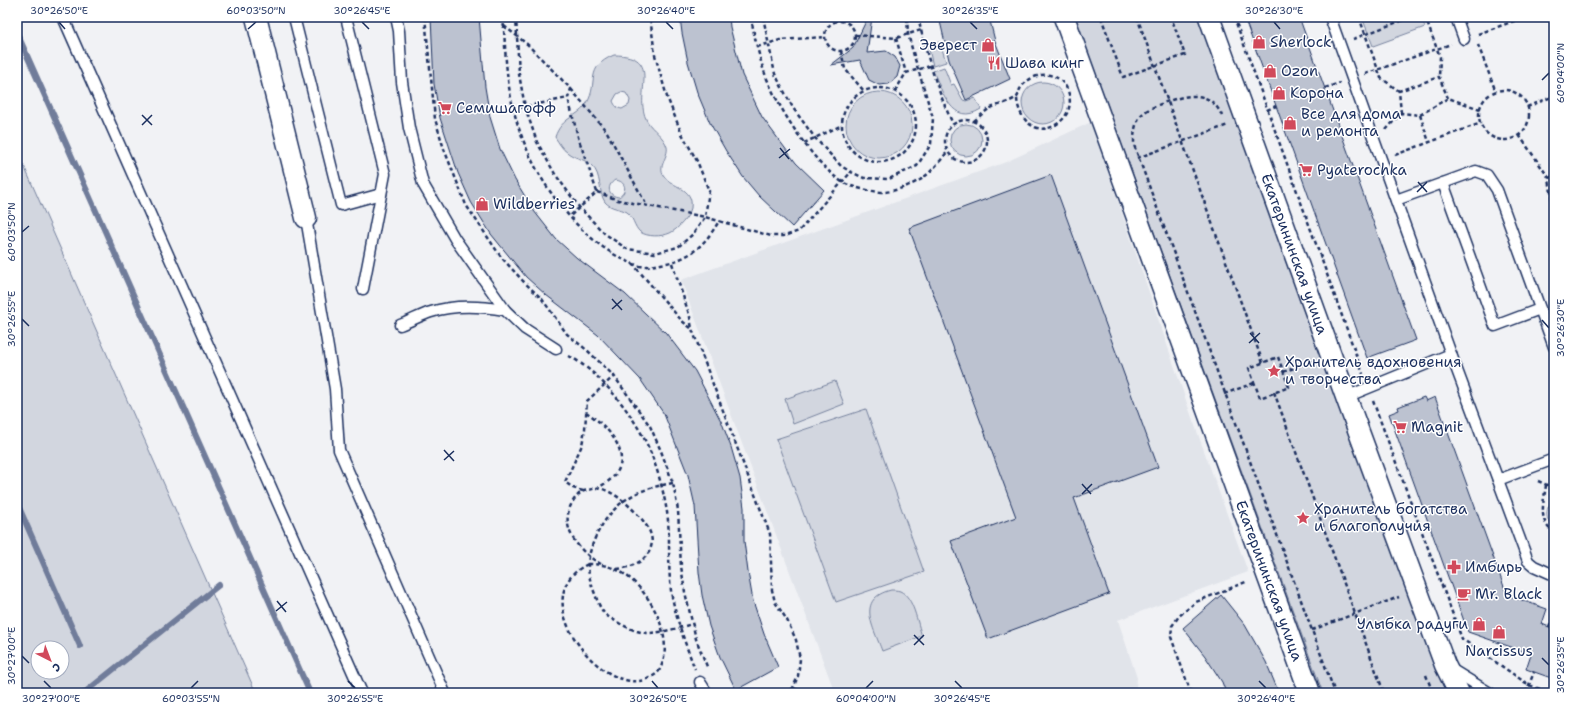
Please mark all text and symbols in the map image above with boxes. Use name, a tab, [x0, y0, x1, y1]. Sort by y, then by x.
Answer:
text: 30°26'50"E	[30, 4, 88, 17]
text: 60°03'50"N	[226, 4, 286, 17]
text: 30°26'45"E	[333, 4, 391, 17]
text: 30°26'40"E	[637, 4, 695, 17]
text: 30°26'35"E	[941, 4, 999, 17]
text: 30°26'30"E	[1245, 4, 1303, 17]
place label: Sherlock	[1270, 32, 1332, 52]
shop icon: Sherlock	[1251, 34, 1267, 50]
place label: Эверест	[919, 35, 977, 55]
shop icon: Эверест	[980, 37, 996, 53]
text: 60°04'00"N	[1554, 43, 1567, 103]
place label: Шава кинг	[1005, 53, 1084, 73]
restaurant icon: Шава кинг	[986, 55, 1002, 71]
place label: Ozon	[1281, 61, 1318, 81]
shop icon: Ozon	[1262, 63, 1278, 79]
place label: Корона	[1290, 83, 1344, 103]
shop icon: Корона	[1271, 85, 1287, 101]
place label: Семишагофф	[456, 98, 556, 118]
supermarket icon: Семишагофф	[437, 100, 453, 116]
place label: Все для дома и ремонта	[1301, 104, 1402, 141]
shop icon: Все для дома и ремонта	[1282, 115, 1298, 131]
place label: Pyaterochka	[1317, 160, 1408, 180]
supermarket icon: Pyaterochka	[1298, 162, 1314, 178]
street label: Екатерининская улица	[1256, 171, 1333, 338]
place label: Wildberries	[493, 194, 575, 214]
shop icon: Wildberries	[474, 196, 490, 212]
text: 60°03'50"N	[5, 202, 18, 262]
text: 30°26'55"E	[5, 291, 18, 347]
text: 30°26'30"E	[1554, 299, 1567, 357]
place label: Хранитель вдохновения и творчества	[1285, 352, 1461, 389]
place icon: Хранитель вдохновения и творчества	[1266, 363, 1282, 379]
place label: Magnit	[1411, 417, 1463, 437]
supermarket icon: Magnit	[1392, 419, 1408, 435]
street label: Екатерининская улица	[1231, 498, 1308, 665]
place label: Хранитель богатства и благополучия	[1314, 499, 1468, 536]
place icon: Хранитель богатства и благополучия	[1295, 510, 1311, 526]
place label: Имбирь	[1465, 557, 1523, 577]
pharmacy icon: Имбирь	[1446, 559, 1462, 575]
place label: Mr. Black	[1475, 584, 1542, 604]
cafe icon: Mr. Black	[1456, 586, 1472, 602]
place label: Улыбка радуги	[1357, 614, 1468, 634]
shop icon: Улыбка радуги	[1471, 616, 1487, 632]
shop icon: Narcissus	[1491, 624, 1507, 640]
text: 30°27'00"E	[5, 627, 18, 685]
text: 30°26'35"E	[1554, 636, 1567, 694]
north arrow	[30, 640, 70, 680]
place label: Narcissus	[1465, 641, 1533, 661]
text: С	[49, 659, 64, 675]
text: 30°27'00"E	[22, 692, 80, 705]
text: 60°03'55"N	[162, 692, 220, 705]
text: 30°26'55"E	[327, 692, 383, 705]
text: 30°26'50"E	[629, 692, 687, 705]
text: 60°04'00"N	[836, 692, 896, 705]
text: 30°26'45"E	[933, 692, 991, 705]
text: 30°26'40"E	[1237, 692, 1295, 705]

